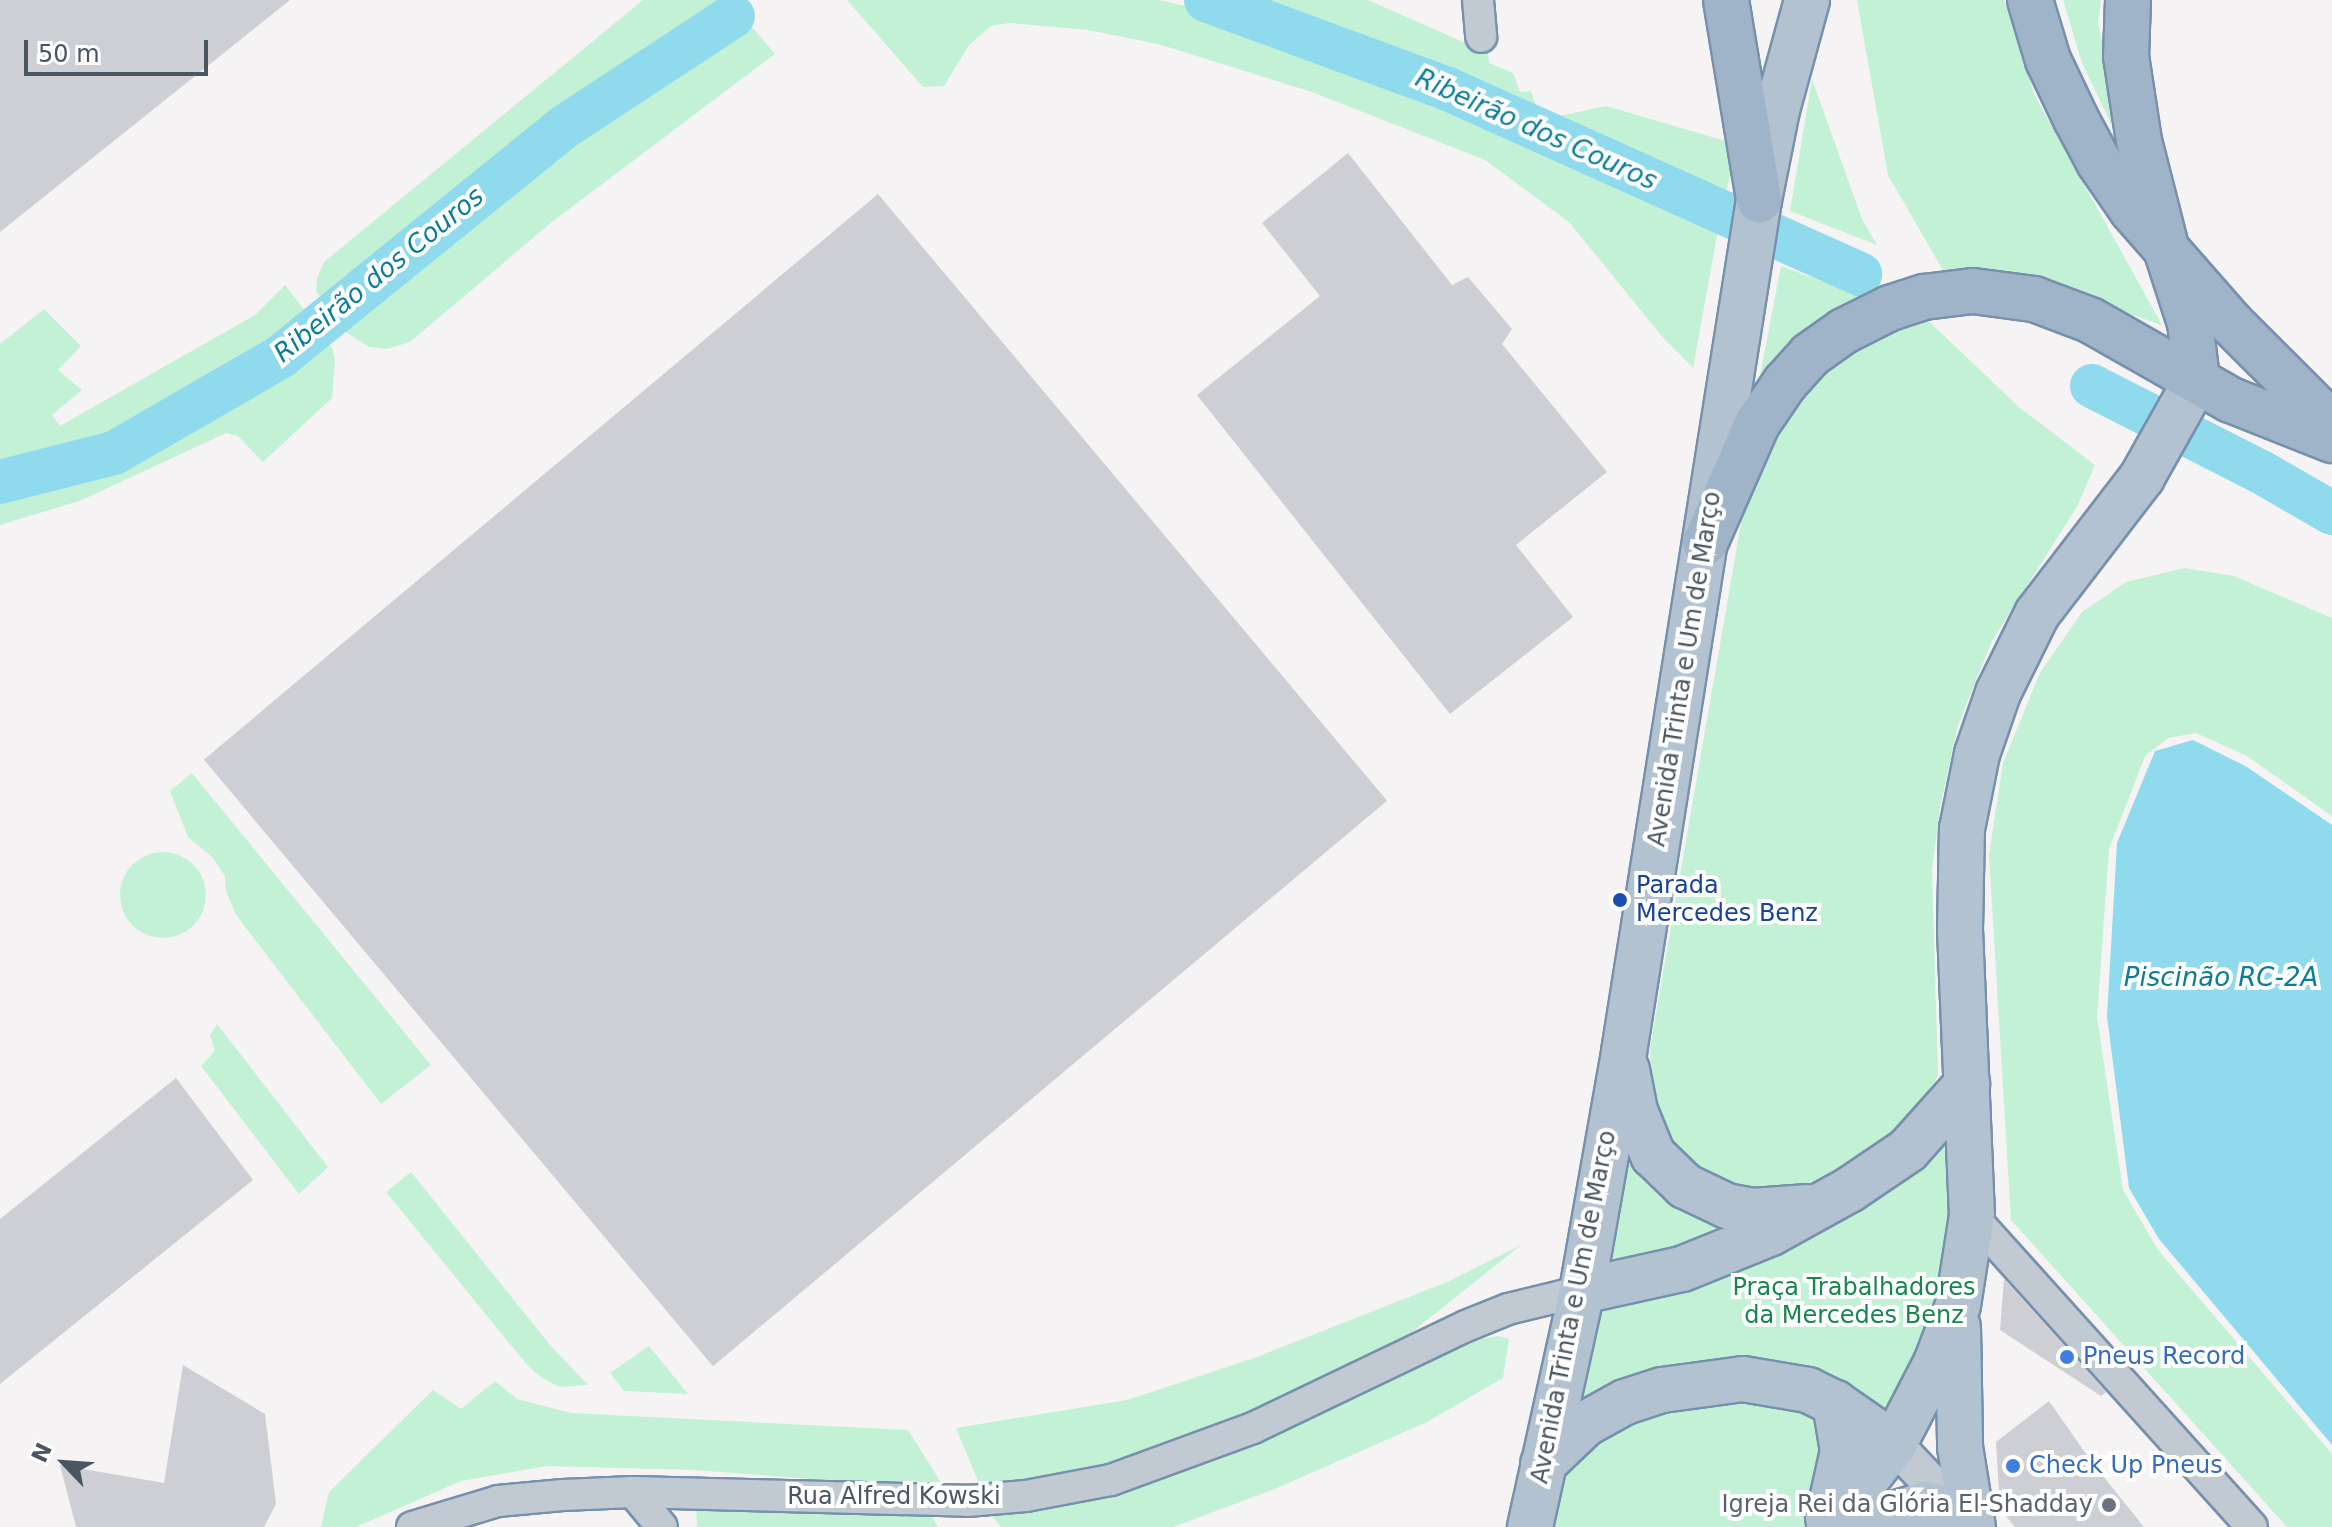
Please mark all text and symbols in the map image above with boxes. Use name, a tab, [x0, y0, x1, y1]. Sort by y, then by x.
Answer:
scale bar	[28, 24, 212, 74]
text: 50 m	[38, 40, 100, 68]
water label: Ribeirão dos Couros	[1411, 63, 1661, 197]
water label: Ribeirão dos Couros	[268, 181, 490, 369]
street label: Avenida Trinta e Um de Março	[1643, 489, 1727, 849]
place label: Parada Mercedes Benz	[1636, 872, 1818, 928]
marker: Parada Mercedes Benz	[1611, 891, 1629, 909]
water label: Piscinão RC-2A	[2124, 962, 2318, 994]
street label: Avenida Trinta e Um de Março	[1526, 1128, 1622, 1486]
park label: Praça Trabalhadores da Mercedes Benz	[1733, 1274, 1975, 1330]
place label: Pneus Record	[2083, 1343, 2245, 1371]
marker: Pneus Record	[2058, 1348, 2076, 1366]
north arrow	[24, 1423, 104, 1503]
text: N	[27, 1439, 57, 1466]
place label: Check Up Pneus	[2029, 1452, 2223, 1480]
marker: Check Up Pneus	[2004, 1457, 2022, 1475]
street label: Rua Alfred Kowski	[787, 1483, 1001, 1511]
place label: Igreja Rei da Glória El-Shadday	[1722, 1491, 2093, 1519]
marker: Igreja Rei da Glória El-Shadday	[2100, 1496, 2118, 1514]

